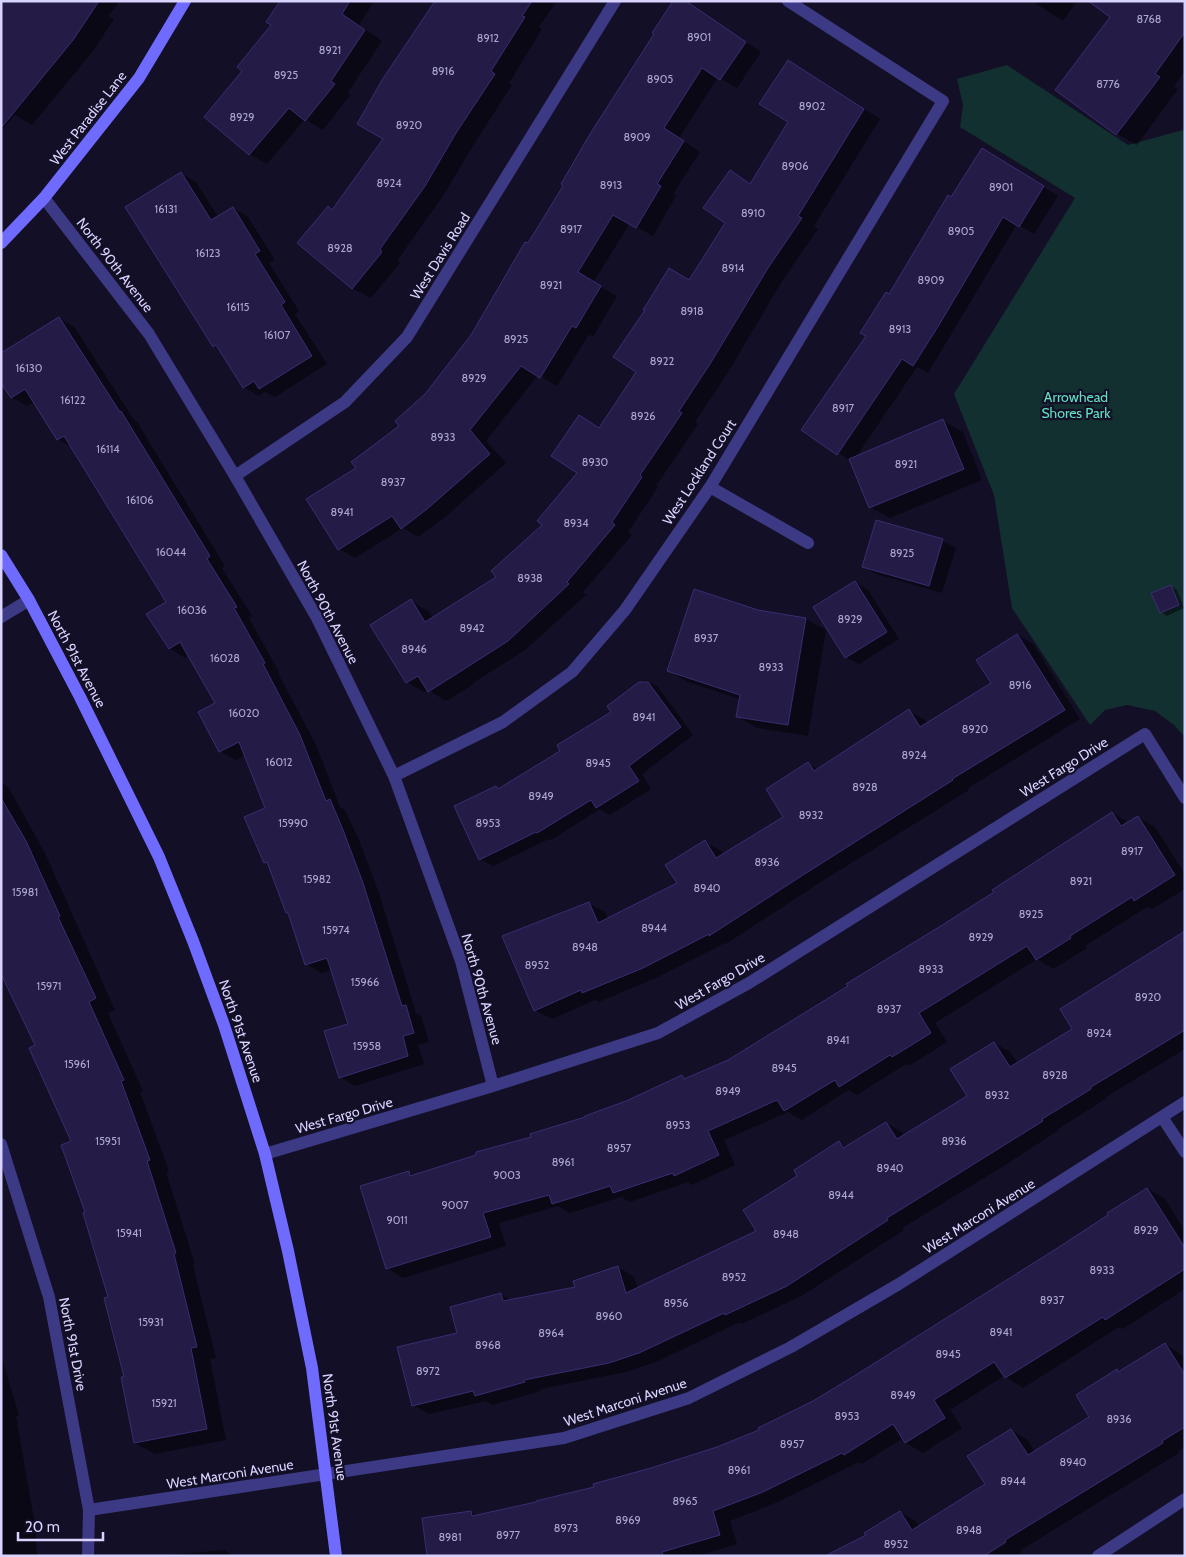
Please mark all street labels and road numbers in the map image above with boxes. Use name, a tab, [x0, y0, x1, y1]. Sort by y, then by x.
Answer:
street label: West Paradise Lane	[46, 67, 130, 169]
street label: West Davis Road	[406, 209, 474, 303]
street label: North 90th Avenue	[73, 214, 157, 316]
street label: West Lockland Court	[658, 416, 740, 528]
street label: North 90th Avenue	[293, 557, 363, 667]
street label: North 91st Avenue	[44, 607, 110, 711]
street label: West Fargo Drive	[1017, 733, 1111, 801]
street label: North 90th Avenue	[458, 931, 506, 1047]
street label: West Fargo Drive	[672, 948, 768, 1014]
street label: North 91st Avenue	[215, 977, 267, 1085]
street label: West Fargo Drive	[293, 1093, 395, 1137]
street label: West Marconi Avenue	[920, 1174, 1038, 1258]
street label: North 91st Drive	[55, 1296, 91, 1392]
street label: North 91st Avenue	[319, 1372, 351, 1482]
street label: West Marconi Avenue	[561, 1374, 689, 1430]
street label: West Marconi Avenue	[165, 1455, 295, 1493]

